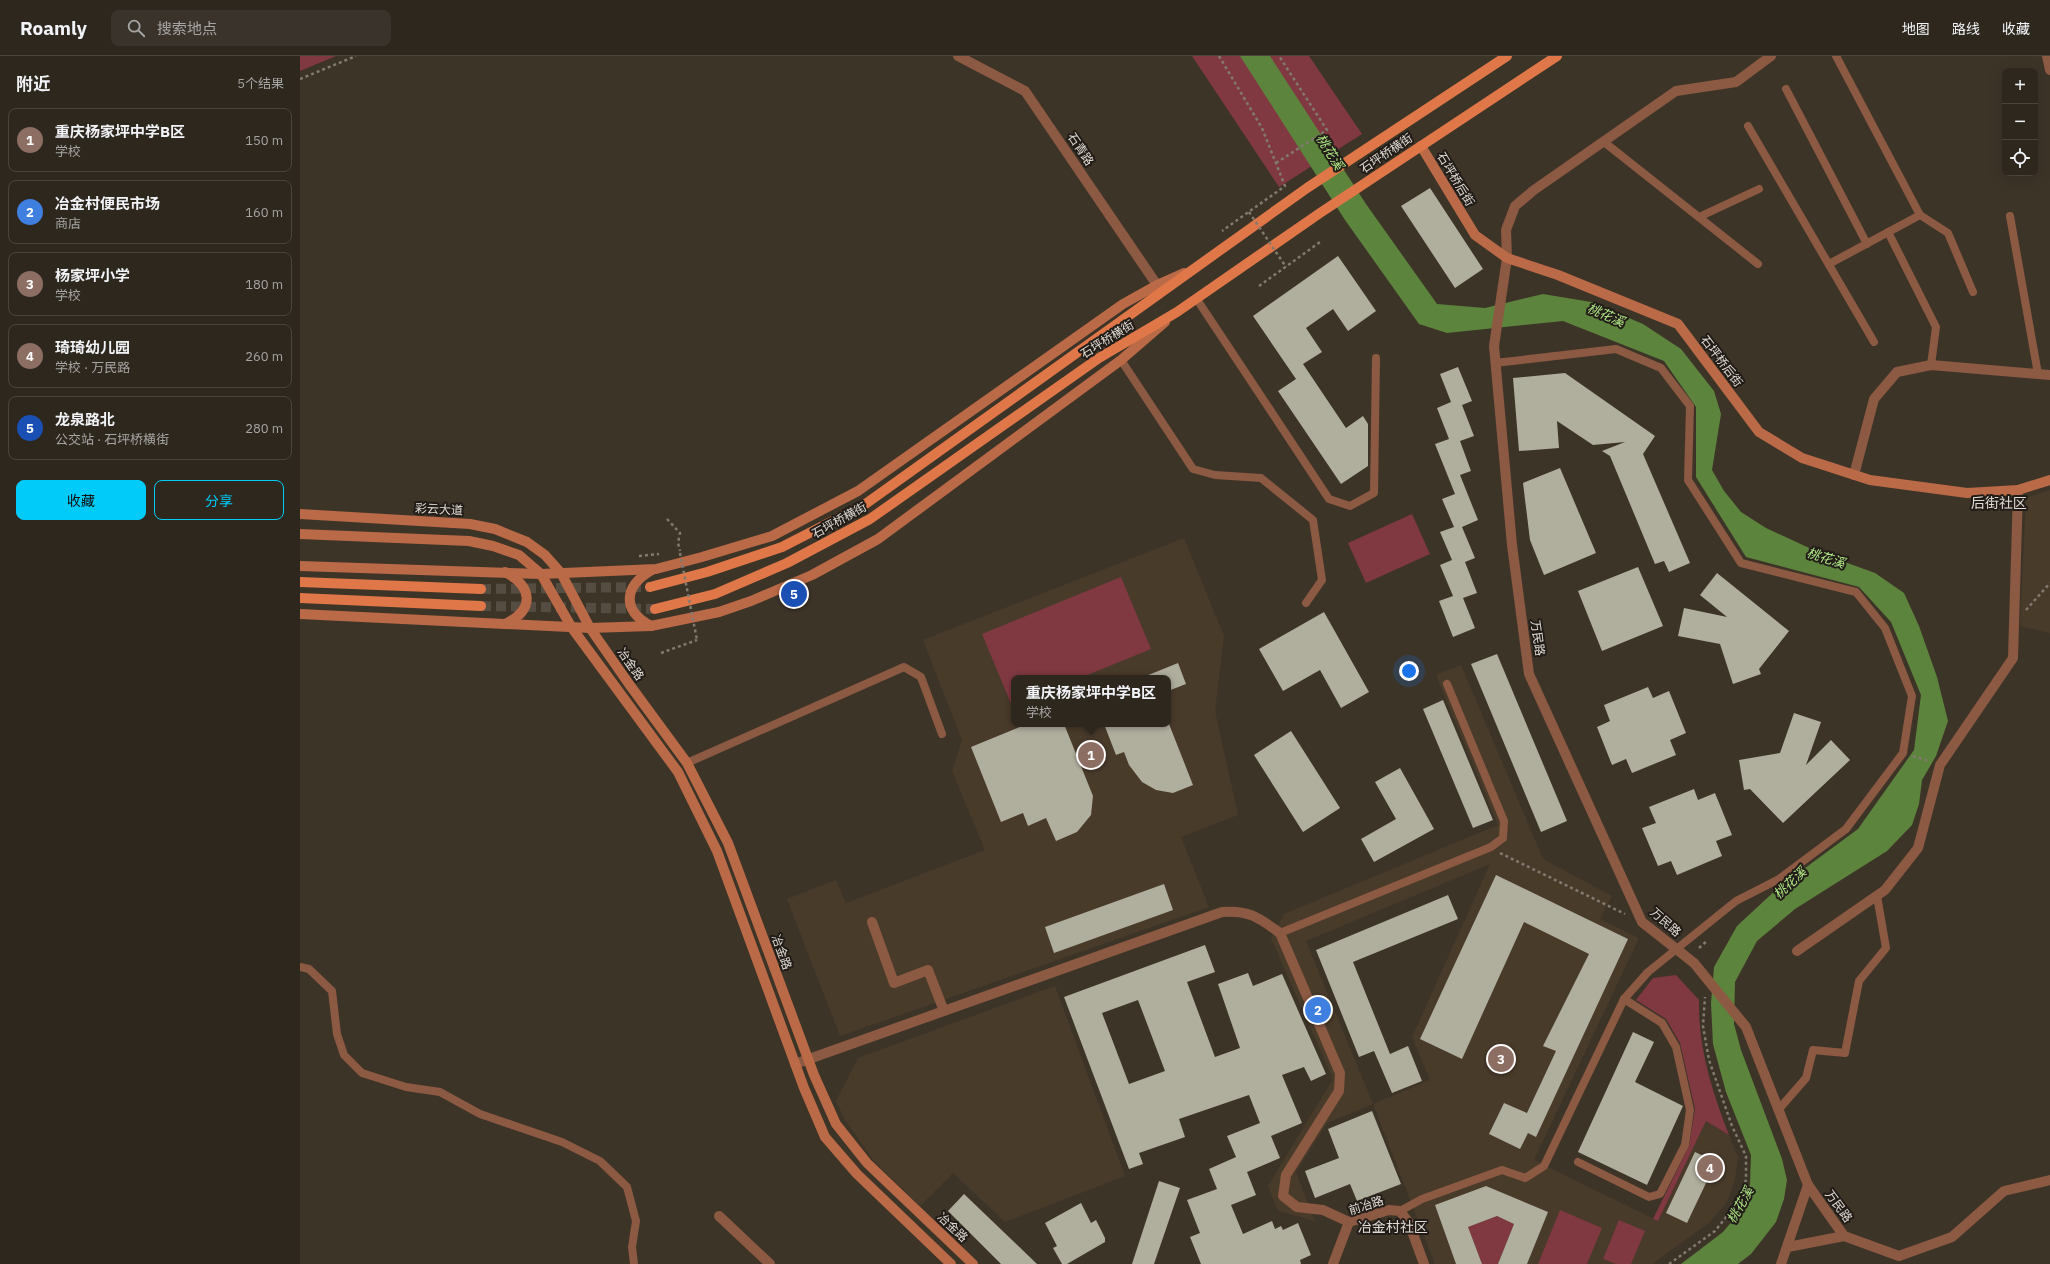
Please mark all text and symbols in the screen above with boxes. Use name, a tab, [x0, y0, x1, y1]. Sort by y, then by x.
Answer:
search box	[111, 10, 391, 46]
text: Roamly	[20, 16, 87, 40]
icon: search	[125, 17, 147, 39]
text: 搜索地点	[157, 19, 217, 38]
text: 地图	[1902, 20, 1930, 38]
text: 路线	[1952, 20, 1980, 38]
text: 收藏	[2002, 20, 2030, 38]
map controls	[2002, 68, 2038, 176]
button: +	[2002, 68, 2038, 104]
text: 附近	[16, 73, 50, 95]
text: 5个结果	[237, 75, 284, 92]
button: −	[2002, 104, 2038, 140]
text: 重庆杨家坪中学B区	[55, 122, 185, 141]
street label: 石青路	[1065, 130, 1097, 168]
street label: 石坪桥横街	[1357, 130, 1415, 176]
water label: 桃花溪	[1312, 131, 1349, 175]
text: 1	[26, 132, 34, 149]
text: 150 m	[245, 132, 283, 149]
button: locate	[2002, 140, 2038, 176]
text: 学校	[55, 143, 81, 160]
street label: 石坪桥后街	[1434, 149, 1478, 209]
text: 冶金村便民市场	[55, 194, 160, 213]
text: 2	[26, 204, 34, 221]
text: 160 m	[245, 204, 283, 221]
text: 商店	[55, 215, 81, 232]
text: 杨家坪小学	[55, 266, 130, 285]
text: 3	[26, 276, 34, 293]
text: 180 m	[245, 276, 283, 293]
text: 学校	[55, 287, 81, 304]
water label: 桃花溪	[1585, 300, 1629, 331]
street label: 石坪桥横街	[1078, 317, 1136, 361]
street label: 石坪桥后街	[1698, 333, 1746, 389]
text: 琦琦幼儿园	[55, 338, 130, 357]
text: 4	[26, 348, 34, 365]
text: 260 m	[245, 348, 283, 365]
text: 学校 · 万民路	[55, 359, 130, 376]
text: 龙泉路北	[55, 410, 115, 429]
text: 5	[26, 420, 34, 437]
text: 280 m	[245, 420, 283, 437]
text: 公交站 · 石坪桥横街	[55, 431, 169, 448]
button: 收藏	[16, 480, 146, 520]
button: 分享	[154, 480, 284, 520]
district label: 后街社区	[1971, 494, 2027, 512]
street label: 石坪桥横街	[809, 499, 869, 541]
street label: 彩云大道	[415, 500, 463, 518]
water label: 桃花溪	[1805, 544, 1849, 572]
pin: 5	[781, 579, 807, 609]
street label: 万民路	[1528, 619, 1548, 657]
street label: 冶金路	[615, 645, 647, 683]
your location	[1399, 661, 1419, 681]
popup	[1011, 675, 1171, 727]
text: 重庆杨家坪中学B区	[1026, 683, 1156, 702]
text: 学校	[1026, 704, 1052, 721]
pin: 1	[1078, 740, 1104, 770]
water label: 桃花溪	[1770, 862, 1812, 903]
street label: 万民路	[1648, 904, 1684, 940]
street label: 冶金路	[769, 933, 795, 971]
pin: 2	[1305, 995, 1331, 1025]
pin: 3	[1488, 1044, 1514, 1074]
pin: 4	[1697, 1153, 1723, 1183]
water label: 桃花溪	[1723, 1182, 1758, 1226]
street label: 万民路	[1822, 1187, 1856, 1225]
street label: 前冶路	[1347, 1192, 1385, 1218]
street label: 冶金路	[935, 1209, 971, 1245]
district label: 冶金村社区	[1358, 1218, 1428, 1236]

